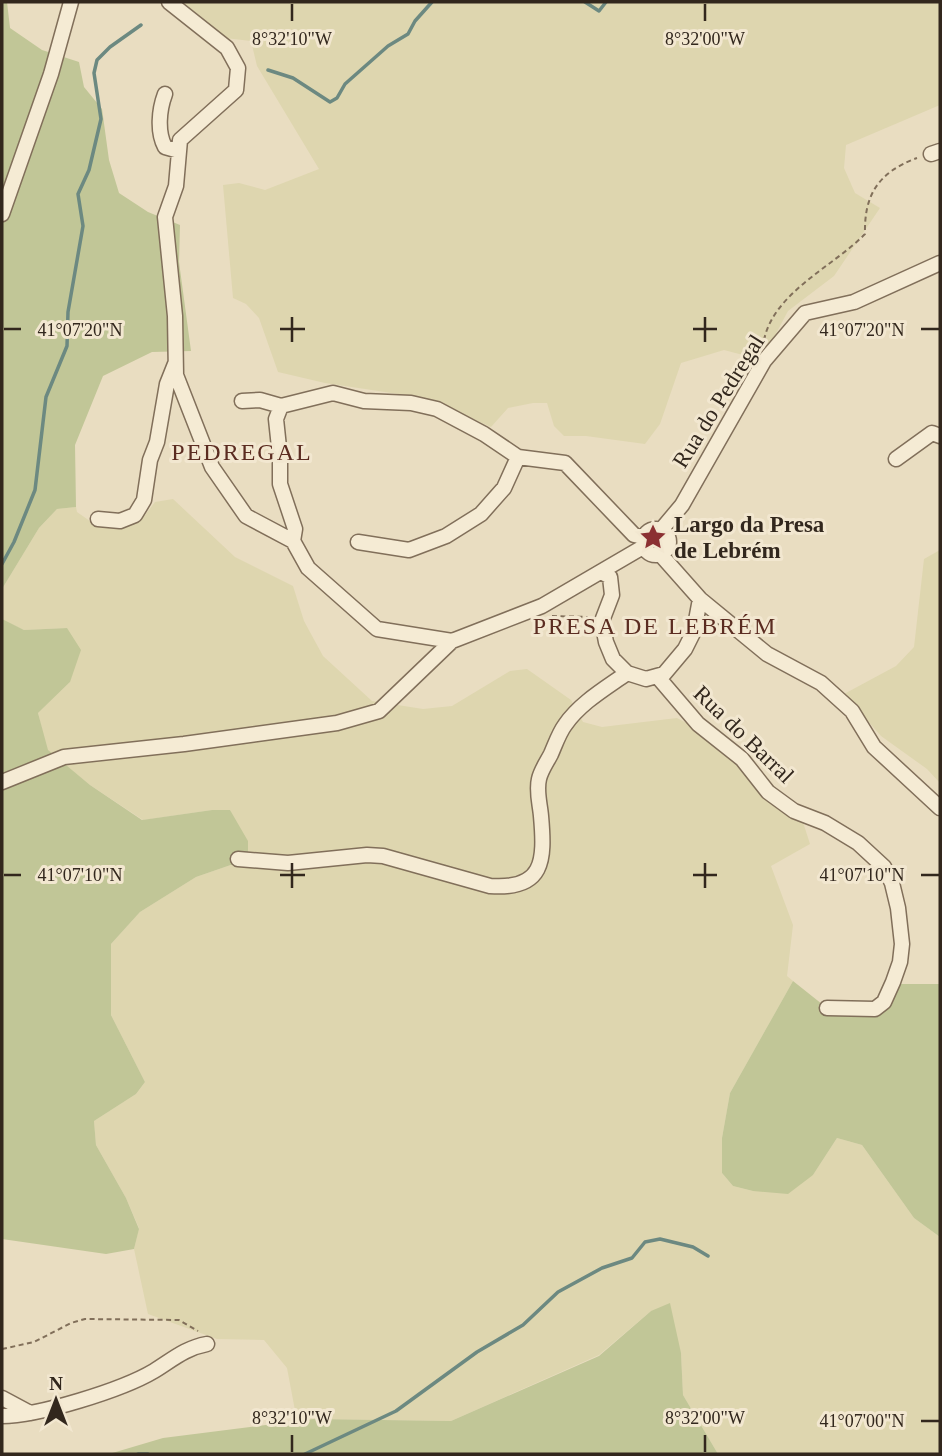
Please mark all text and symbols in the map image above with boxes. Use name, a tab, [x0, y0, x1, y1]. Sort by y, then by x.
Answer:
text: 8°32'10"W	[252, 29, 332, 49]
text: 8°32'00"W	[665, 29, 745, 49]
text: 41°07'20"N	[38, 320, 122, 340]
text: 41°07'20"N	[820, 320, 904, 340]
street label: Rua do Pedregal	[668, 330, 769, 472]
district label: PEDREGAL	[171, 439, 313, 465]
place label: Largo da Presa de Lebrém	[674, 512, 825, 563]
place icon: Largo da Presa de Lebrém	[638, 522, 668, 552]
district label: PRESA DE LEBRÉM	[533, 613, 777, 639]
street label: Rua do Barral	[689, 681, 799, 788]
text: 41°07'10"N	[38, 865, 122, 885]
text: 41°07'10"N	[820, 865, 904, 885]
north arrow	[21, 1365, 91, 1435]
text: N	[49, 1373, 63, 1394]
text: 8°32'10"W	[252, 1408, 332, 1428]
text: 8°32'00"W	[665, 1408, 745, 1428]
text: 41°07'00"N	[820, 1411, 904, 1431]

